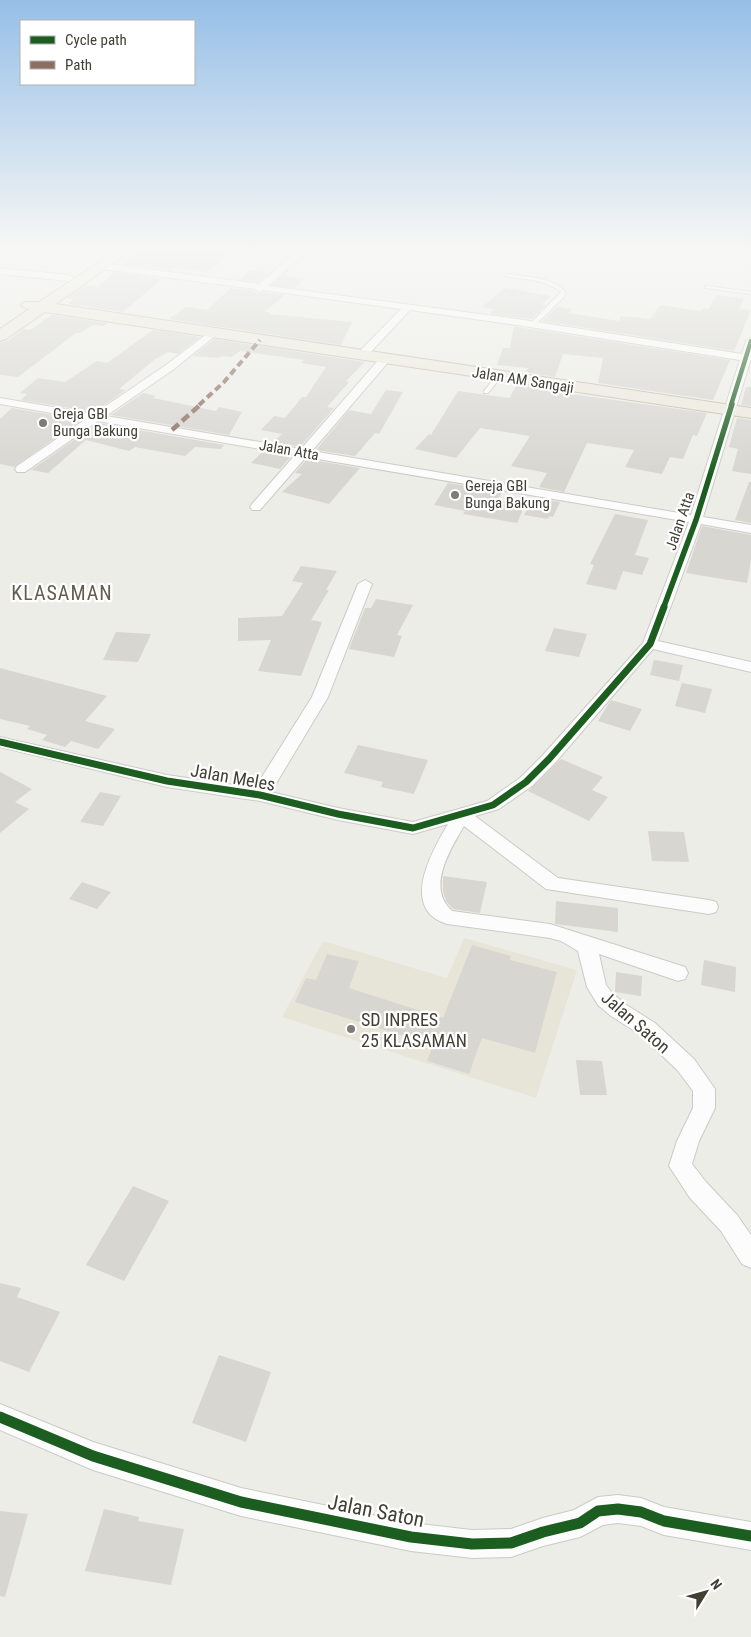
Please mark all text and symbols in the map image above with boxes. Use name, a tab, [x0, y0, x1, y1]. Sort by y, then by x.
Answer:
legend	[20, 20, 195, 85]
text: Cycle path	[65, 31, 127, 49]
text: Path	[65, 56, 92, 74]
street label: Jalan AM Sangaji	[471, 363, 575, 397]
place label: Greja GBI Bunga Bakung	[53, 405, 138, 440]
marker: Greja GBI Bunga Bakung	[37, 417, 49, 429]
street label: Jalan Atta	[258, 436, 320, 464]
place label: Gereja GBI Bunga Bakung	[465, 477, 550, 512]
marker: Gereja GBI Bunga Bakung	[449, 489, 461, 501]
street label: Jalan Atta	[662, 490, 698, 552]
district label: KLASAMAN	[11, 581, 113, 605]
street label: Jalan Meles	[189, 759, 277, 795]
street label: Jalan Saton	[597, 987, 675, 1057]
place label: SD INPRES 25 KLASAMAN	[361, 1009, 467, 1051]
marker: SD INPRES 25 KLASAMAN	[345, 1023, 357, 1035]
street label: Jalan Saton	[326, 1490, 426, 1532]
north arrow	[681, 1567, 731, 1617]
text: N	[707, 1576, 725, 1592]

